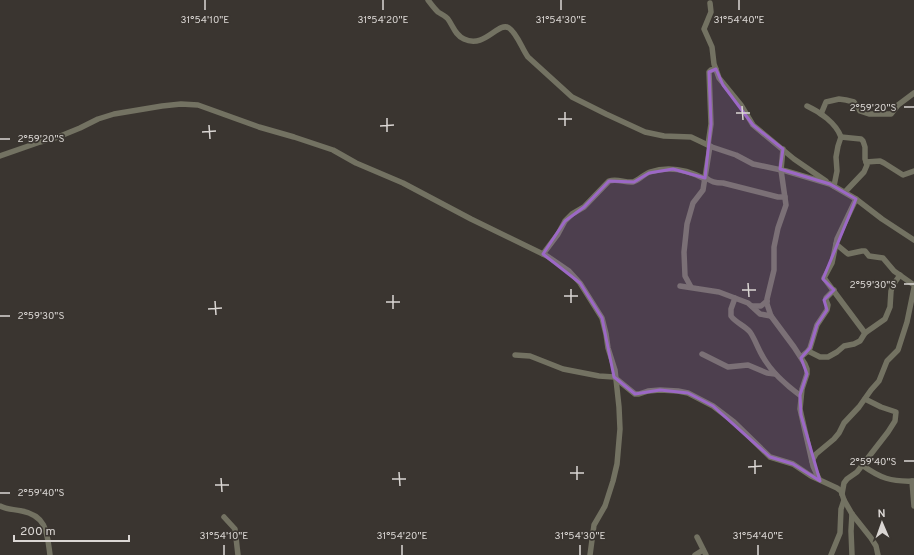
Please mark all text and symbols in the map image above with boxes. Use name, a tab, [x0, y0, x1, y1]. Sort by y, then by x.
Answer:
text: 31°54'10"E	[181, 14, 229, 27]
text: 31°54'20"E	[357, 14, 409, 27]
text: 31°54'30"E	[536, 14, 586, 27]
text: 31°54'40"E	[713, 14, 765, 27]
text: 2°59'20"S	[850, 102, 897, 115]
text: 2°59'20"S	[18, 133, 65, 146]
text: 2°59'30"S	[850, 279, 896, 292]
text: 2°59'30"S	[18, 310, 64, 323]
text: 2°59'40"S	[849, 456, 897, 469]
text: 2°59'40"S	[17, 487, 65, 500]
north arrow	[862, 503, 902, 543]
text: N	[877, 507, 886, 521]
scale bar	[14, 517, 129, 543]
text: 200 m	[20, 524, 56, 540]
text: 31°54'10"E	[200, 530, 248, 543]
text: 31°54'20"E	[376, 530, 428, 543]
text: 31°54'30"E	[555, 530, 605, 543]
text: 31°54'40"E	[732, 530, 784, 543]

